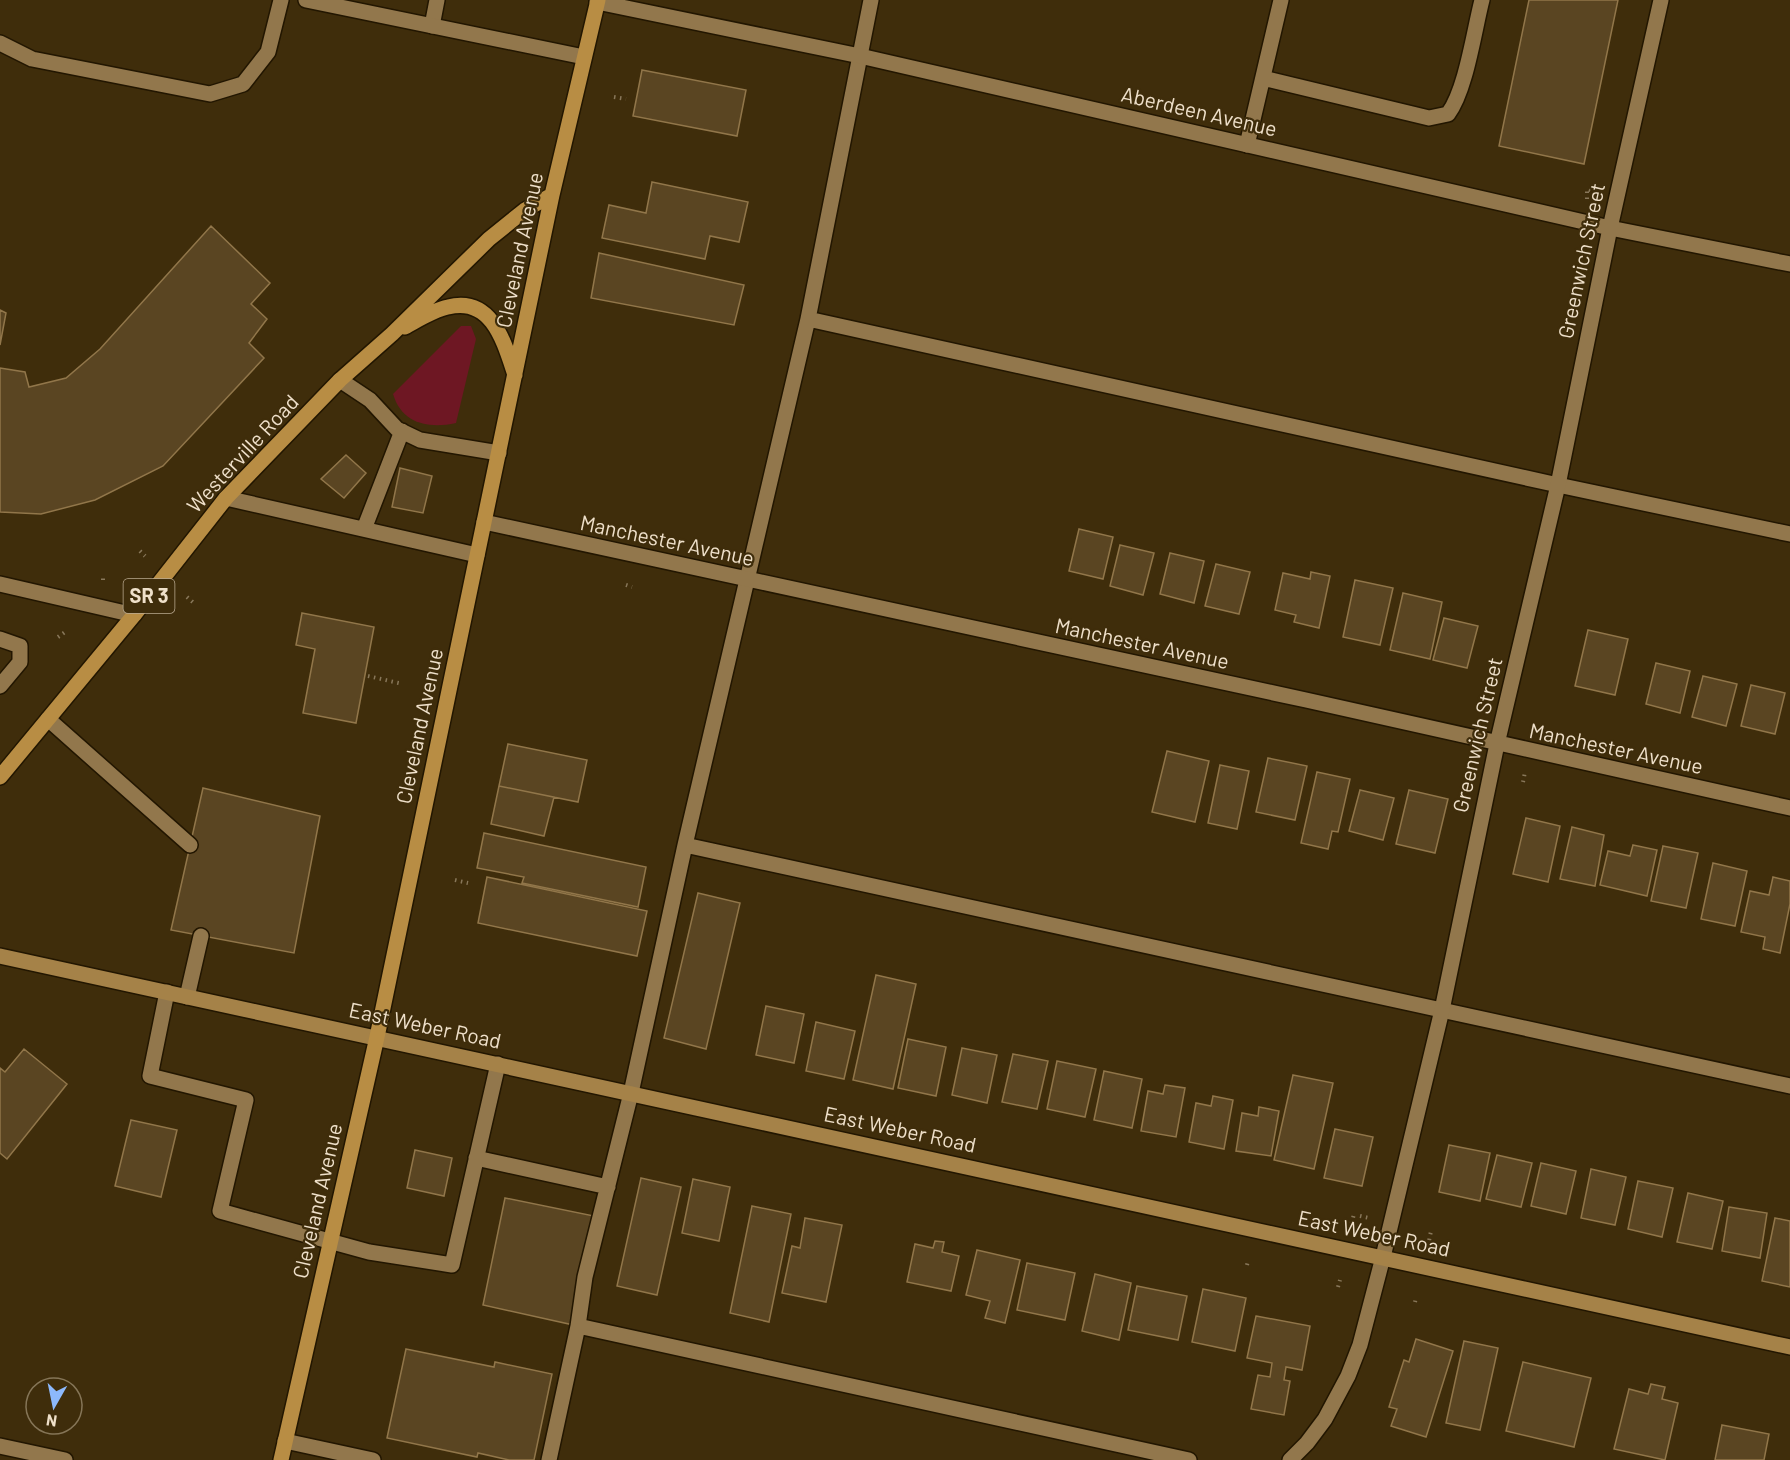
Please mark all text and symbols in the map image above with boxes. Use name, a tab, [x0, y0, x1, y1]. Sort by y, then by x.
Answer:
street label: Aberdeen Avenue	[1119, 80, 1280, 141]
street label: Cleveland Avenue	[490, 170, 547, 330]
street label: Greenwich Street	[1552, 181, 1609, 341]
street label: Westerville Road	[181, 389, 303, 517]
street label: Manchester Avenue	[578, 509, 757, 570]
road number: SR 3	[124, 579, 174, 613]
street label: Manchester Avenue	[1053, 612, 1232, 673]
street label: Cleveland Avenue	[390, 646, 447, 806]
street label: Greenwich Street	[1447, 655, 1507, 815]
street label: Manchester Avenue	[1527, 717, 1706, 778]
street label: East Weber Road	[347, 996, 504, 1053]
street label: East Weber Road	[822, 1100, 979, 1157]
street label: Cleveland Avenue	[287, 1121, 347, 1281]
street label: East Weber Road	[1296, 1204, 1453, 1261]
north arrow	[24, 1376, 84, 1436]
text: N	[45, 1411, 58, 1432]

